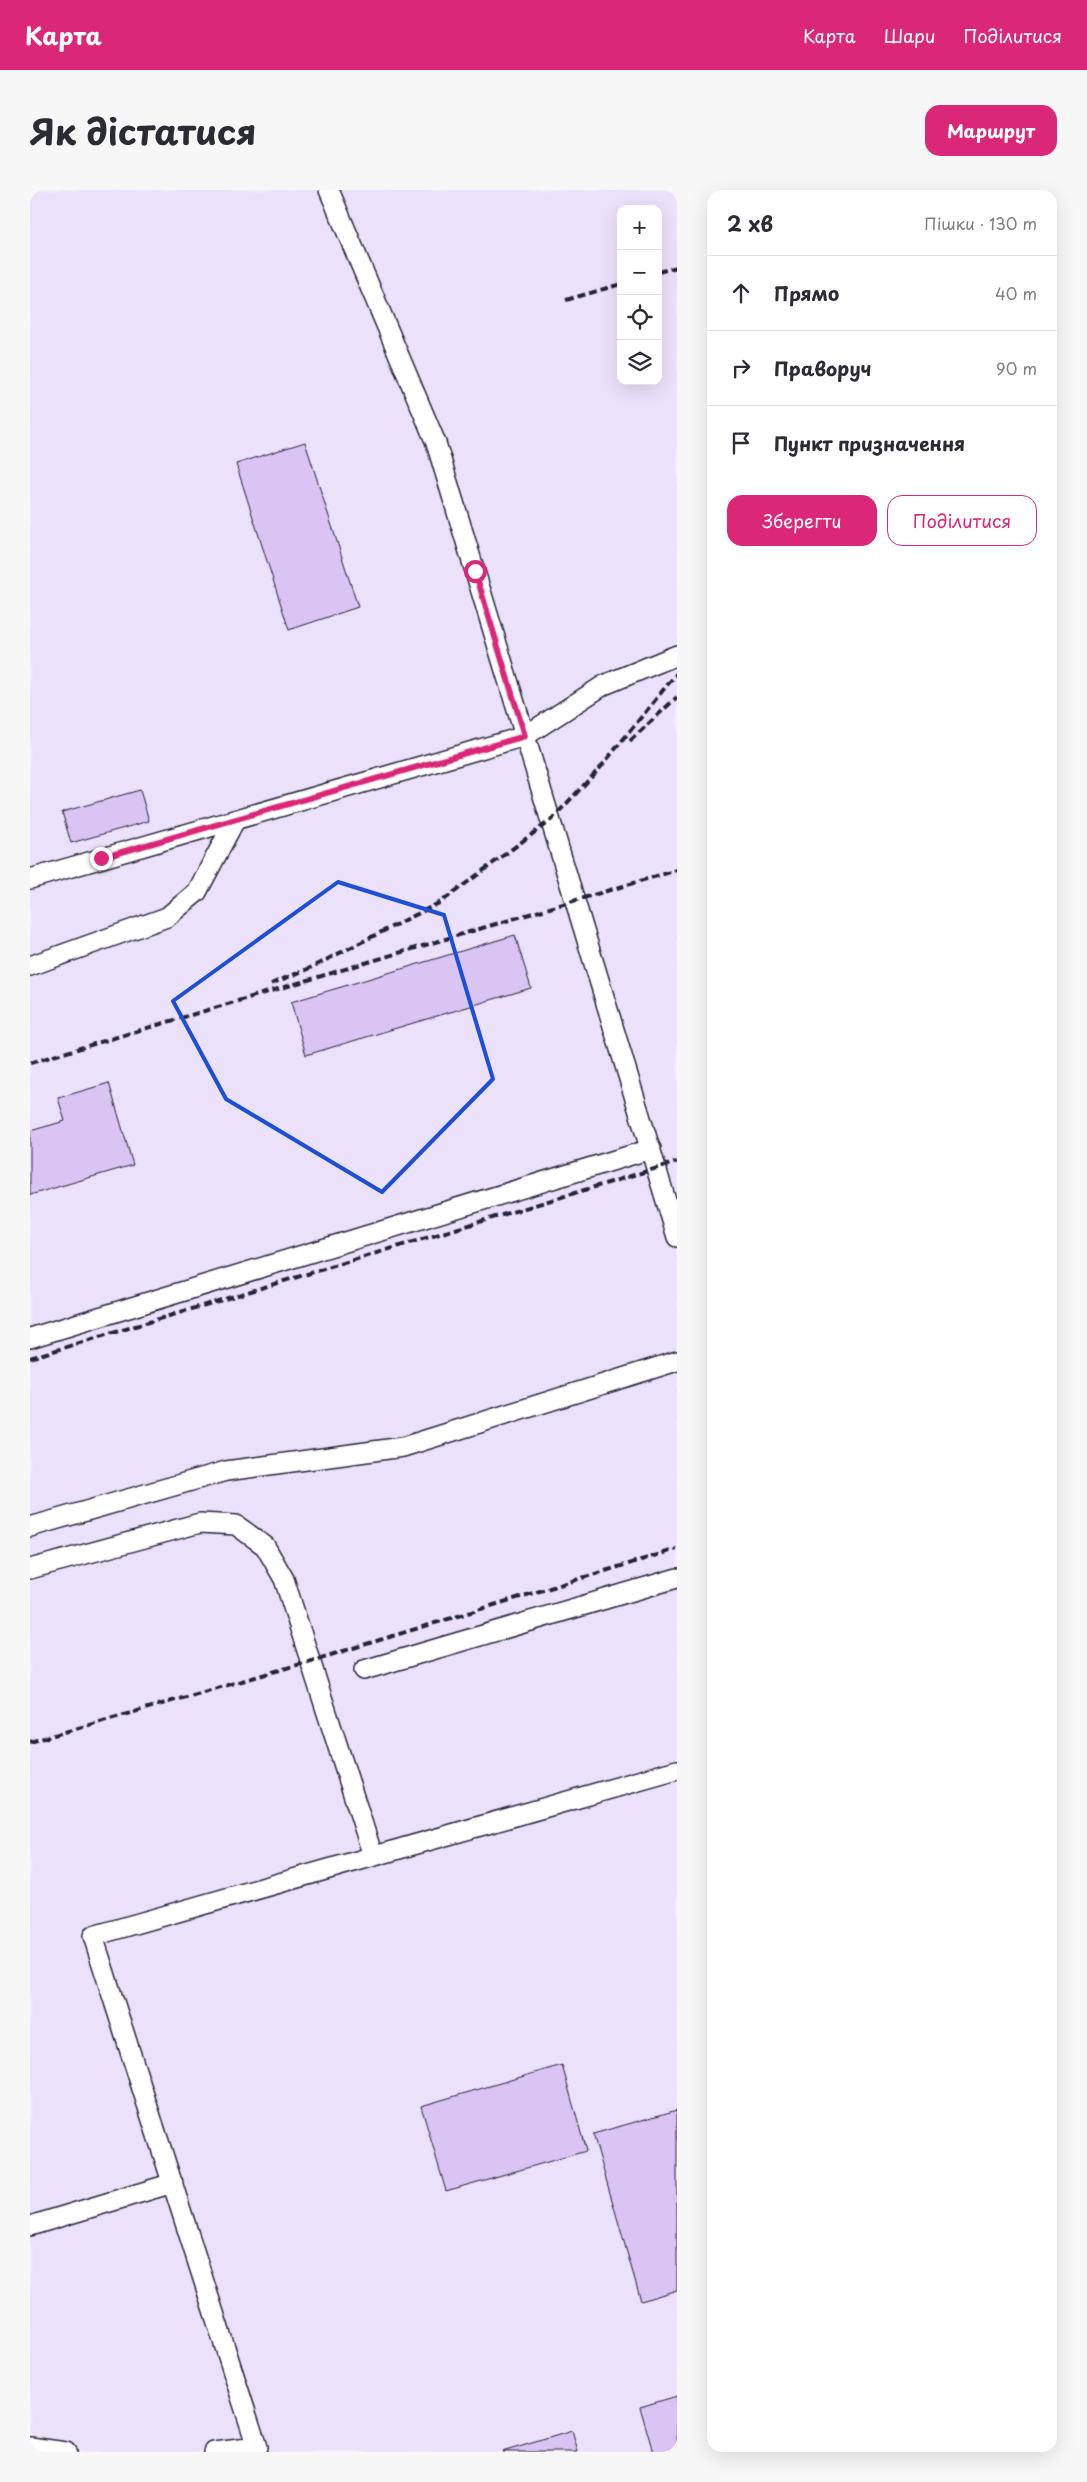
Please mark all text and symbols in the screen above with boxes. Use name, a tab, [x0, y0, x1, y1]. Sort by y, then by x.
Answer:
text: Карта	[25, 17, 102, 53]
text: Карта	[803, 22, 856, 49]
text: Шари	[884, 22, 936, 49]
text: Поділитися	[964, 22, 1062, 49]
text: Як дістатися	[30, 104, 256, 157]
button: Маршрут	[925, 105, 1057, 156]
map controls	[617, 205, 662, 385]
button: +	[617, 205, 662, 250]
text: 2 хв	[727, 207, 773, 239]
text: Пішки · 130 m	[924, 211, 1037, 235]
button: −	[617, 250, 662, 295]
icon: ahead	[727, 279, 755, 307]
text: Прямо	[774, 279, 839, 307]
text: 40 m	[995, 281, 1037, 305]
button: locate	[617, 295, 662, 340]
button: layers	[617, 340, 662, 385]
icon: right	[727, 354, 755, 382]
text: Праворуч	[774, 354, 871, 382]
text: 90 m	[996, 356, 1037, 380]
icon: arrive	[727, 429, 755, 457]
text: Пункт призначення	[774, 429, 965, 457]
button: Зберегти	[727, 495, 877, 546]
button: Поділитися	[887, 495, 1037, 546]
route start	[464, 560, 487, 583]
route end	[90, 847, 113, 870]

